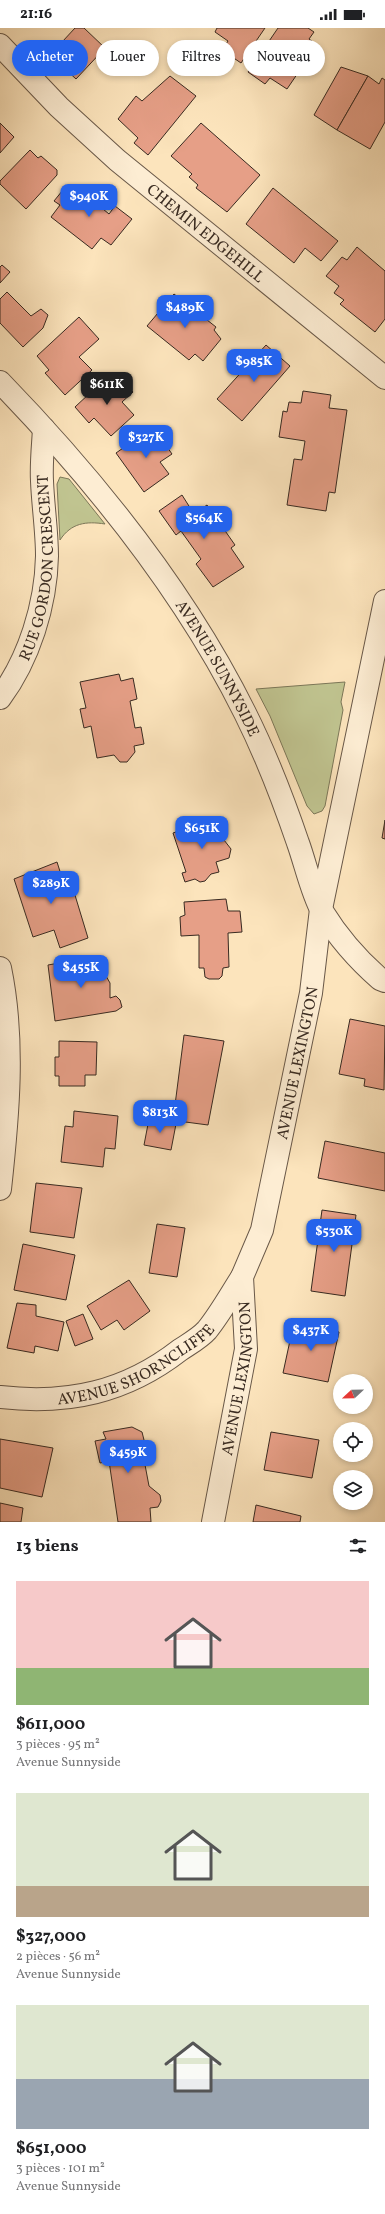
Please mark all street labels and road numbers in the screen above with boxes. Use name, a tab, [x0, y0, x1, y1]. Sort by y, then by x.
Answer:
street label: CHEMIN EDGEHILL	[141, 179, 268, 289]
street label: RUE GORDON CRESCENT	[14, 474, 60, 665]
street label: AVENUE SUNNYSIDE	[169, 596, 264, 741]
street label: AVENUE LEXINGTON	[272, 985, 325, 1142]
street label: AVENUE LEXINGTON	[217, 1301, 260, 1457]
street label: AVENUE SHORNCLIFFE	[57, 1320, 221, 1411]

